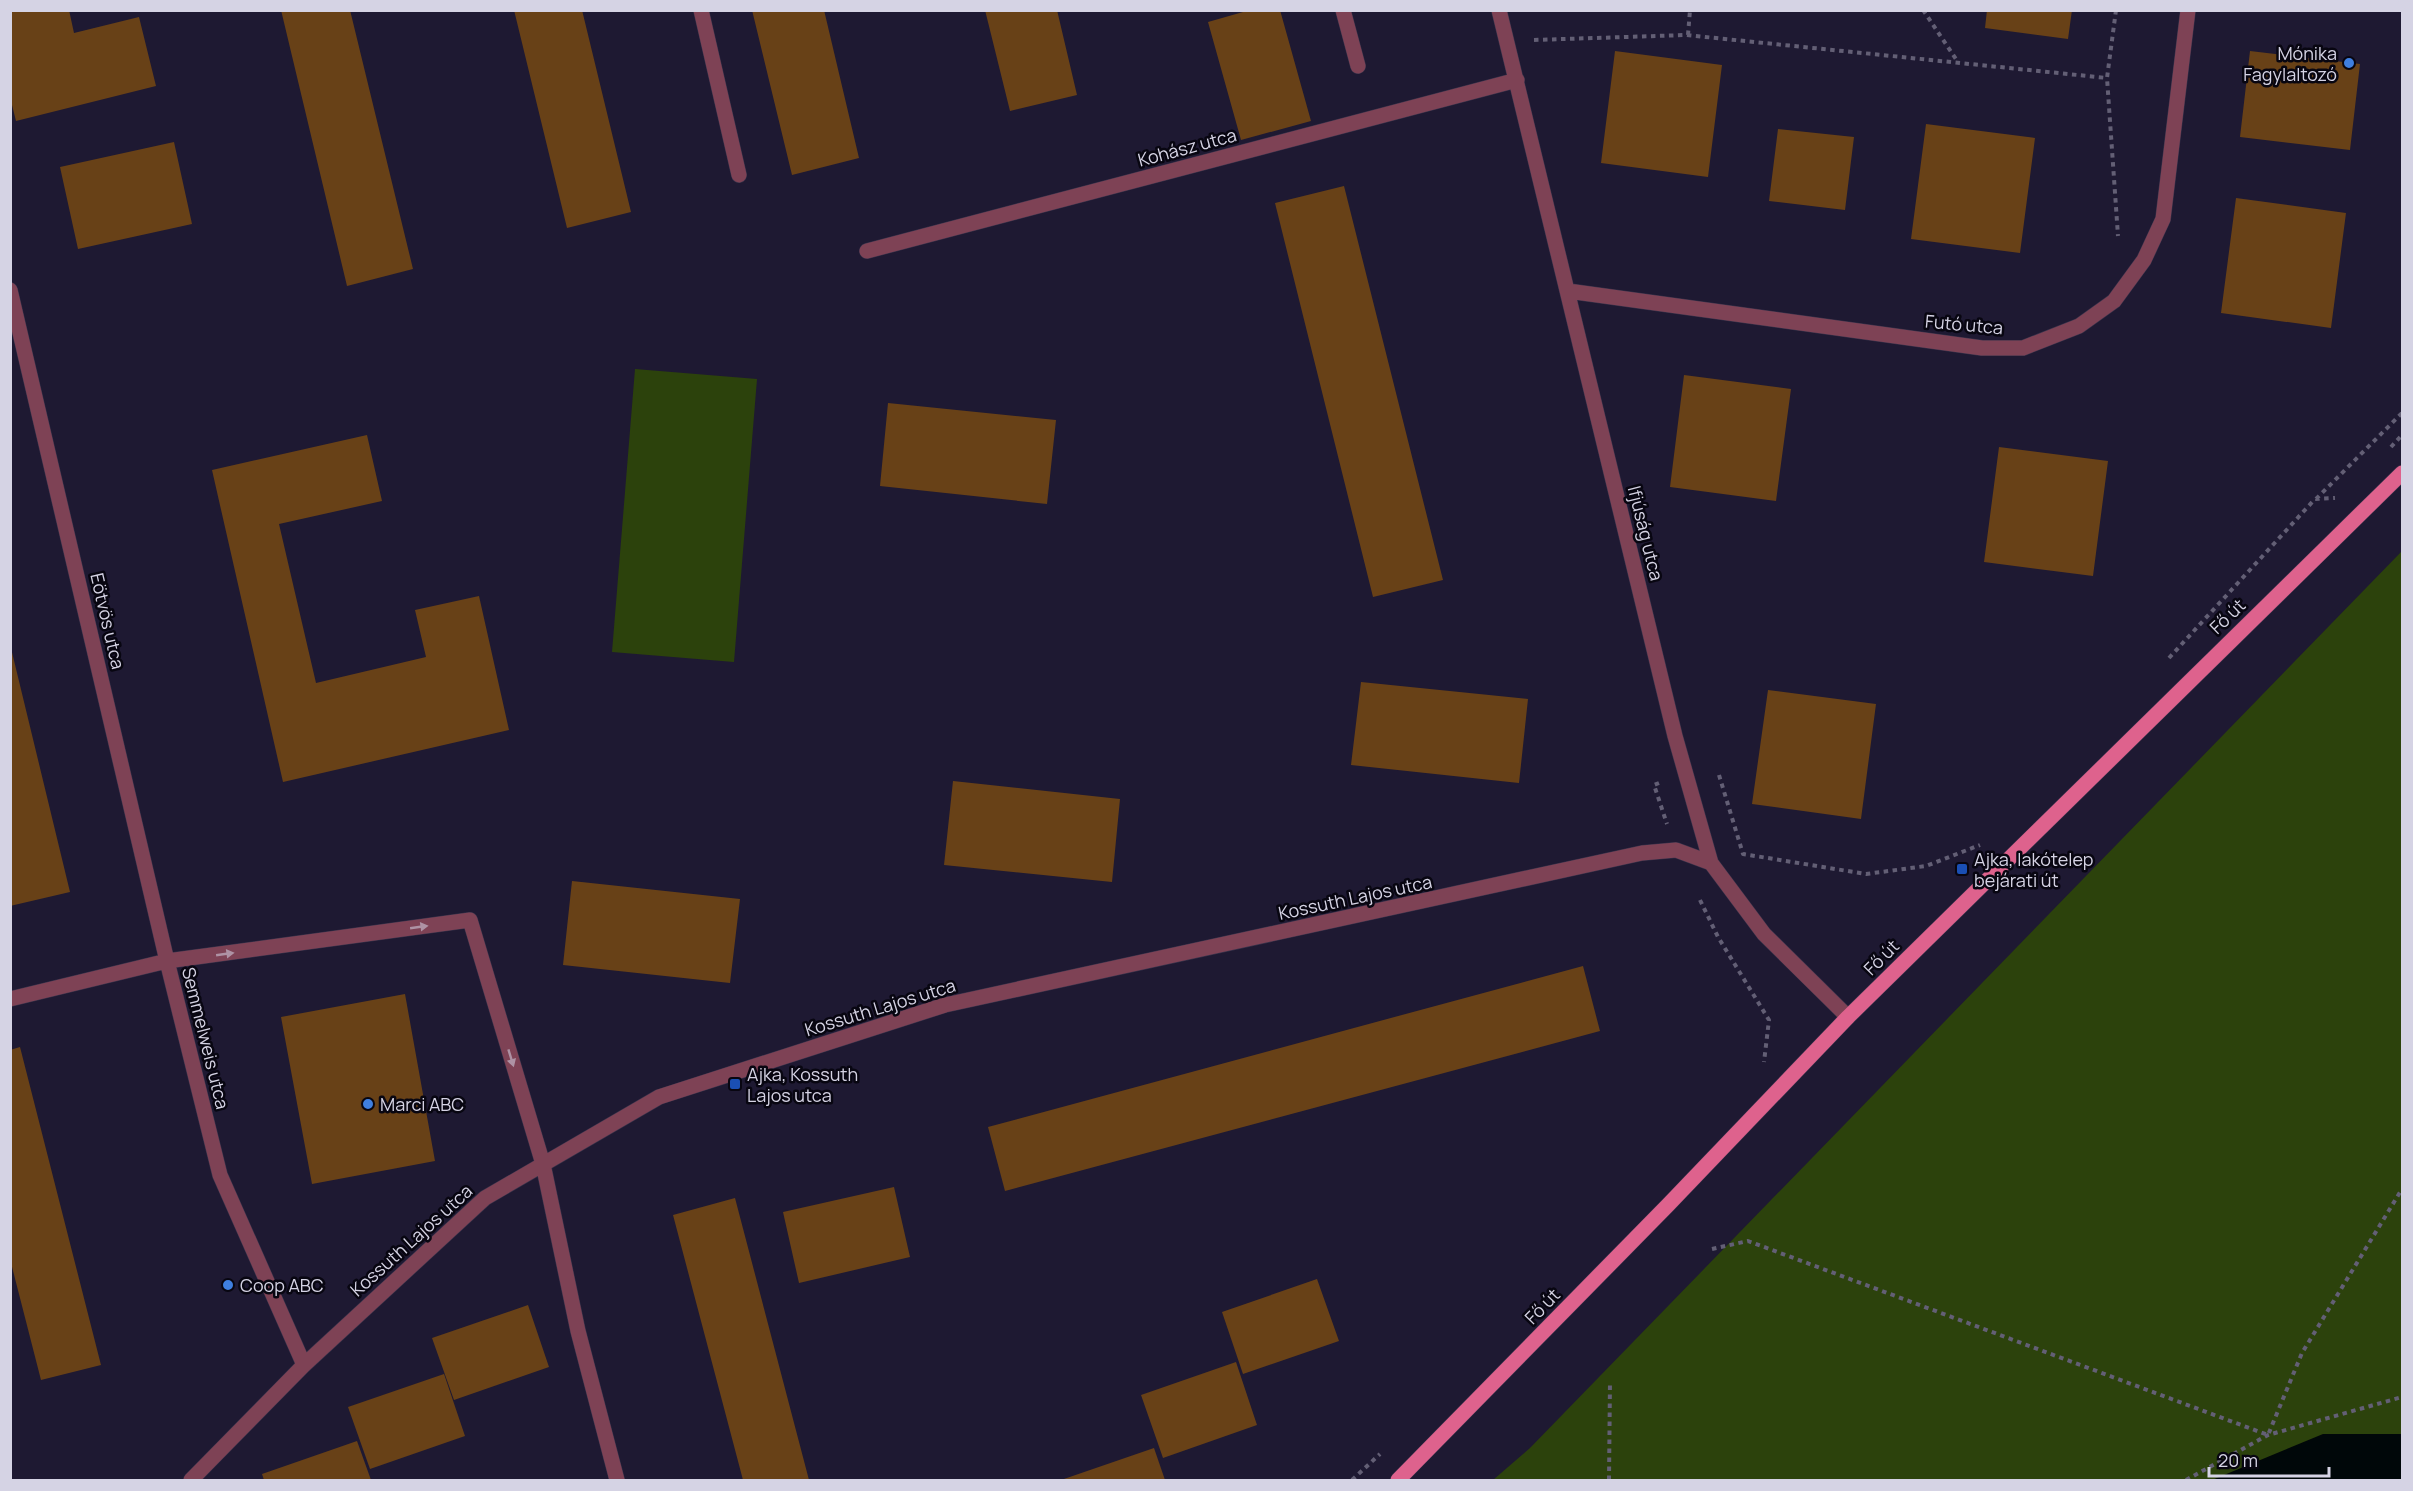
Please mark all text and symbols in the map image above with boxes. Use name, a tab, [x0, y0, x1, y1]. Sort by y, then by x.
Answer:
place label: Mónika Fagylaltozó	[2243, 41, 2337, 86]
marker: Mónika Fagylaltozó	[2342, 56, 2356, 70]
street label: Kohász utca	[1135, 122, 1239, 172]
street label: Futó utca	[1924, 309, 2004, 339]
street label: Ifjúság utca	[1623, 483, 1669, 583]
street label: Eötvös utca	[85, 571, 131, 671]
street label: Fő út	[2204, 593, 2250, 639]
place label: Ajka, lakótelep bejárati út	[1974, 847, 2093, 892]
marker: Ajka, lakótelep bejárati út	[1955, 862, 1969, 876]
street label: Kossuth Lajos utca	[1276, 869, 1434, 925]
one-way arrow	[409, 923, 428, 932]
street label: Fő út	[1858, 934, 1904, 980]
one-way arrow	[216, 949, 235, 958]
street label: Semmelweis utca	[177, 965, 235, 1111]
street label: Kossuth Lajos utca	[802, 973, 958, 1041]
one-way arrow	[507, 1049, 516, 1067]
place label: Ajka, Kossuth Lajos utca	[747, 1062, 858, 1107]
marker: Ajka, Kossuth Lajos utca	[728, 1077, 742, 1091]
place label: Marci ABC	[380, 1092, 464, 1116]
marker: Marci ABC	[361, 1097, 375, 1111]
street label: Kossuth Lajos utca	[345, 1179, 477, 1301]
place label: Coop ABC	[240, 1273, 324, 1297]
marker: Coop ABC	[221, 1278, 235, 1292]
street label: Fő út	[1519, 1283, 1565, 1329]
scale bar	[2209, 1440, 2329, 1478]
text: 20 m	[2218, 1448, 2258, 1472]

